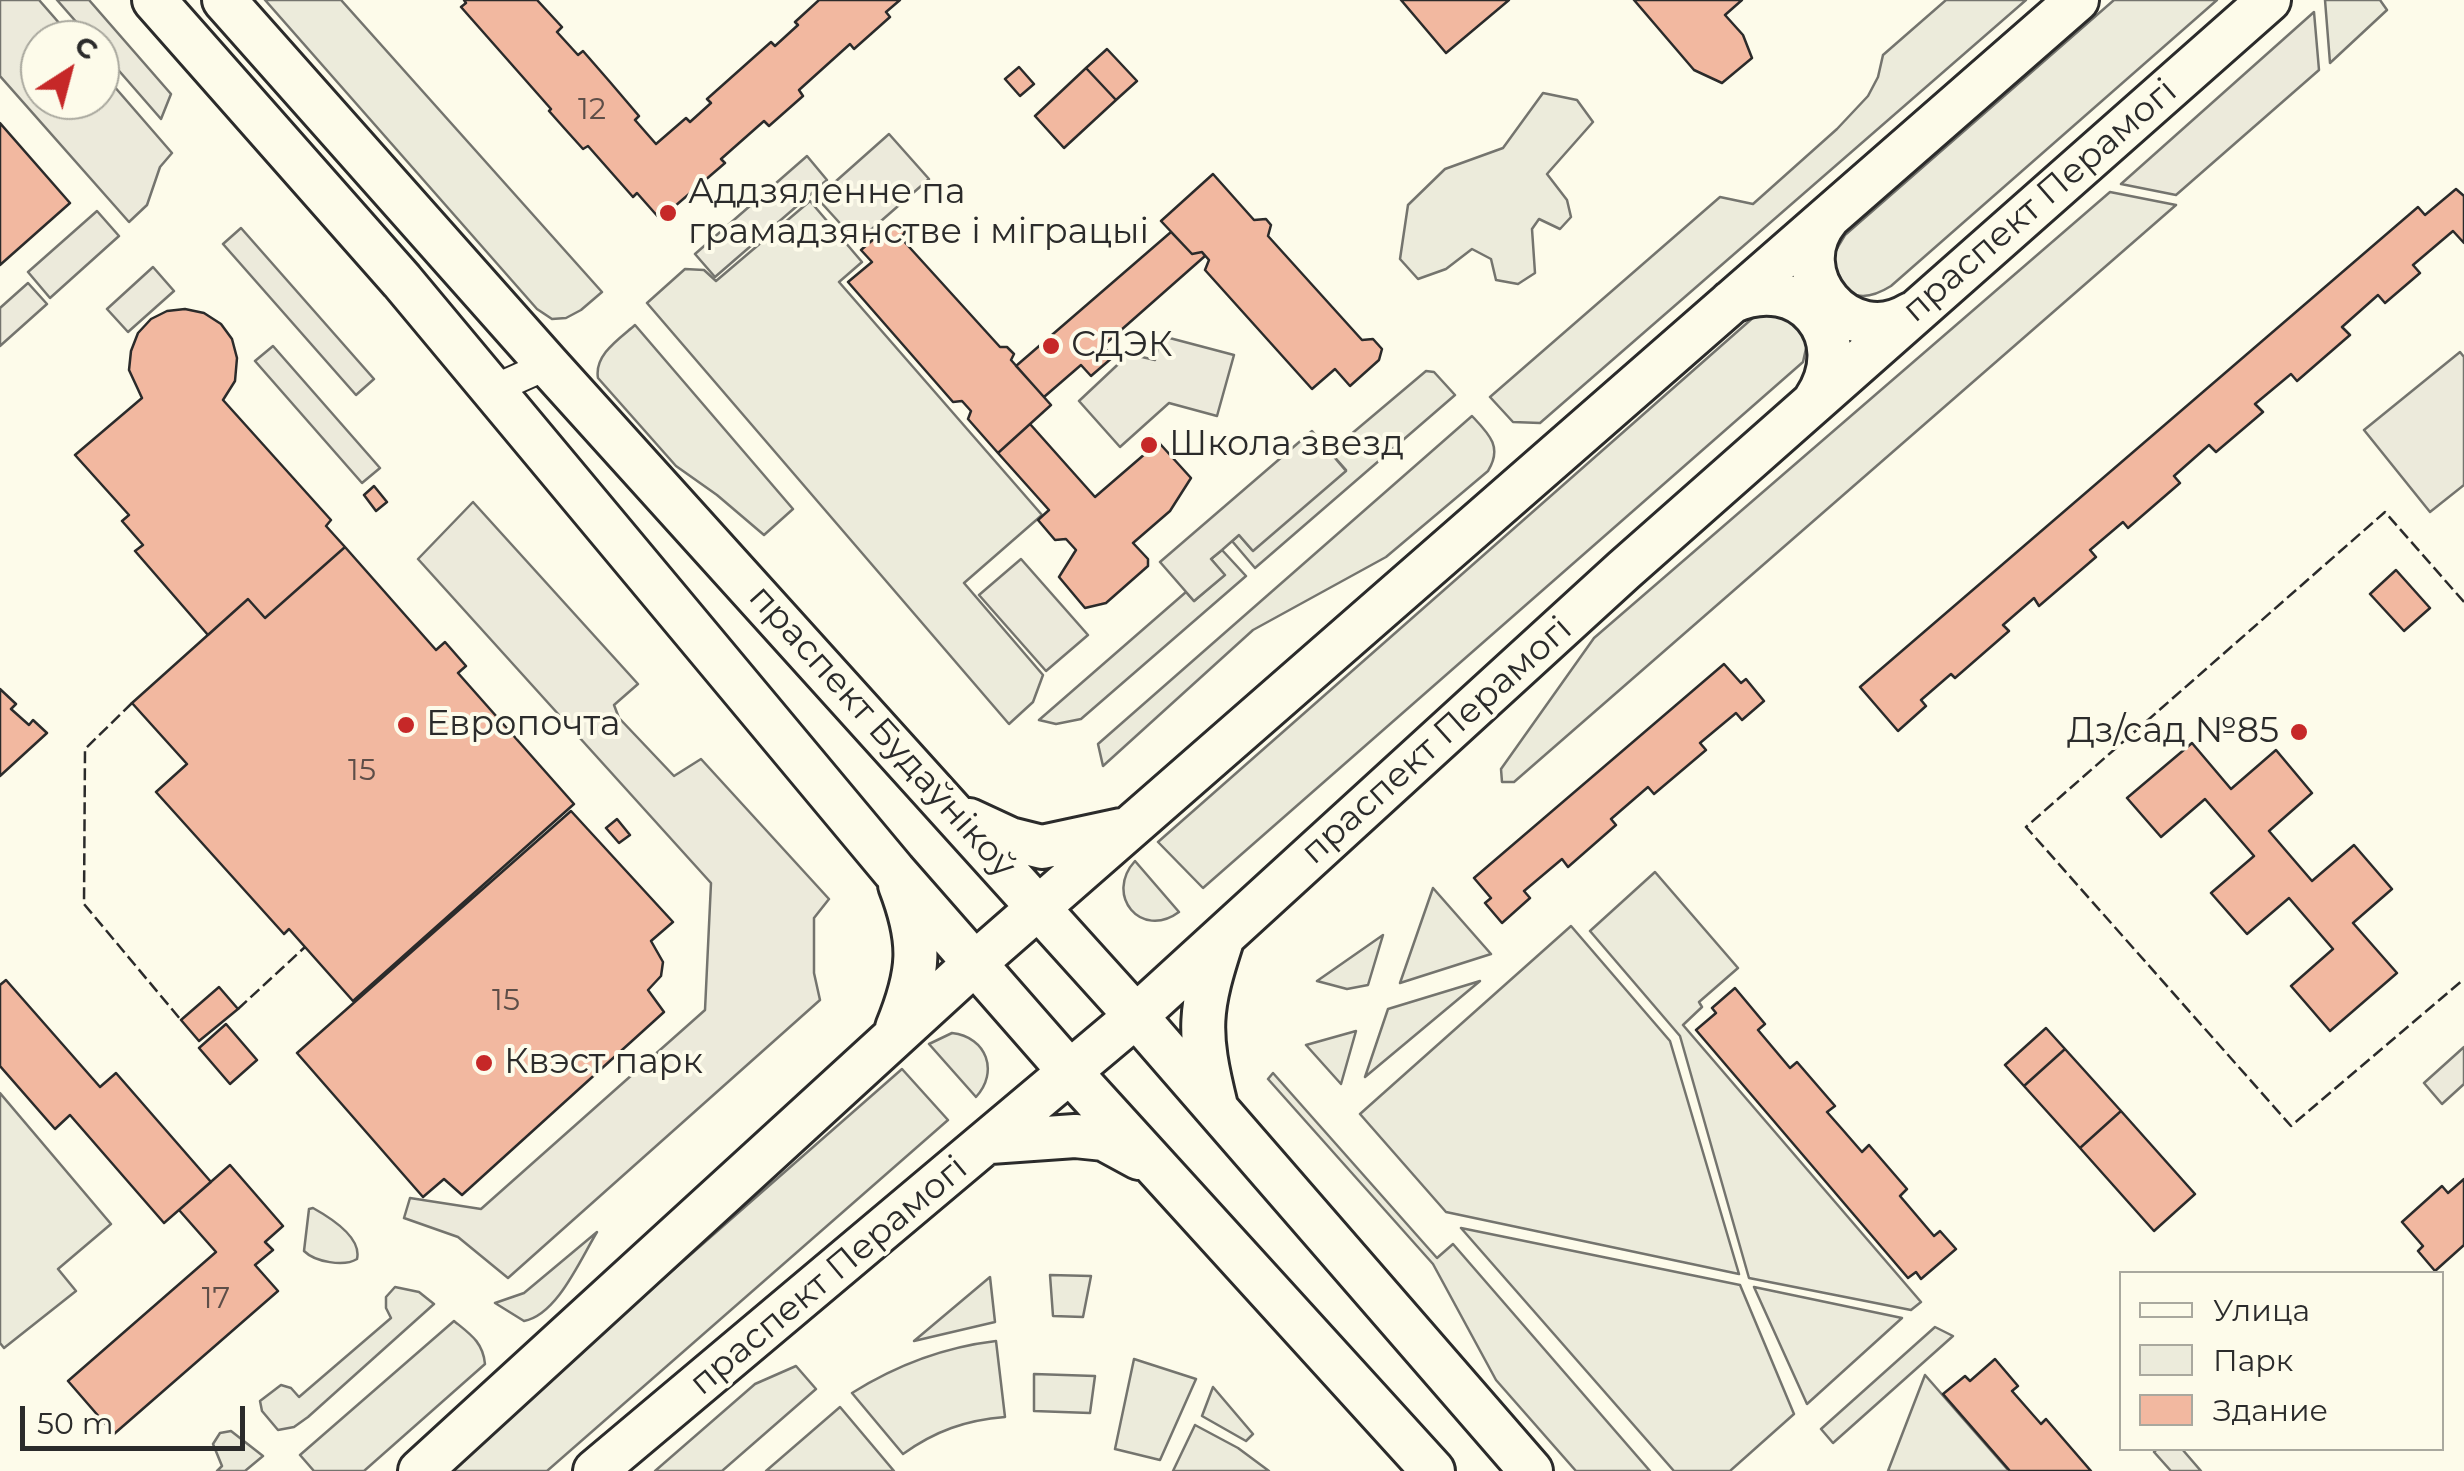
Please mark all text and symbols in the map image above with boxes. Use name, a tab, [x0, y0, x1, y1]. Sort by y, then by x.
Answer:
north arrow	[20, 20, 120, 120]
text: С	[68, 28, 105, 67]
street label: праспект Перамогі	[1894, 71, 2186, 331]
house number: 12	[578, 92, 606, 128]
place label: Аддзяленне па грамадзянстве і міграцыі	[688, 172, 1149, 254]
marker: Аддзяленне па грамадзянстве і міграцыі	[657, 202, 679, 224]
place label: СДЭК	[1071, 325, 1172, 367]
marker: СДЭК	[1040, 335, 1062, 357]
place label: Школа звезд	[1169, 424, 1404, 466]
marker: Школа звезд	[1138, 434, 1160, 456]
street label: праспект Будаўнікоў	[740, 577, 1024, 887]
street label: праспект Перамогі	[1293, 609, 1581, 873]
place label: Европочта	[426, 704, 620, 746]
place label: Дз/сад №85	[2067, 711, 2279, 753]
marker: Европочта	[395, 714, 417, 736]
marker: Дз/сад №85	[2288, 721, 2310, 743]
house number: 15	[348, 753, 376, 789]
house number: 15	[492, 983, 520, 1019]
place label: Квэст парк	[504, 1042, 703, 1084]
marker: Квэст парк	[473, 1052, 495, 1074]
street label: праспект Перамогі	[682, 1148, 976, 1404]
legend	[2119, 1271, 2444, 1451]
house number: 17	[202, 1281, 230, 1317]
text: Улица	[2213, 1292, 2310, 1329]
text: Парк	[2213, 1342, 2293, 1379]
scale bar	[25, 1386, 250, 1448]
text: Здание	[2213, 1392, 2328, 1429]
text: 50 m	[37, 1405, 114, 1442]

